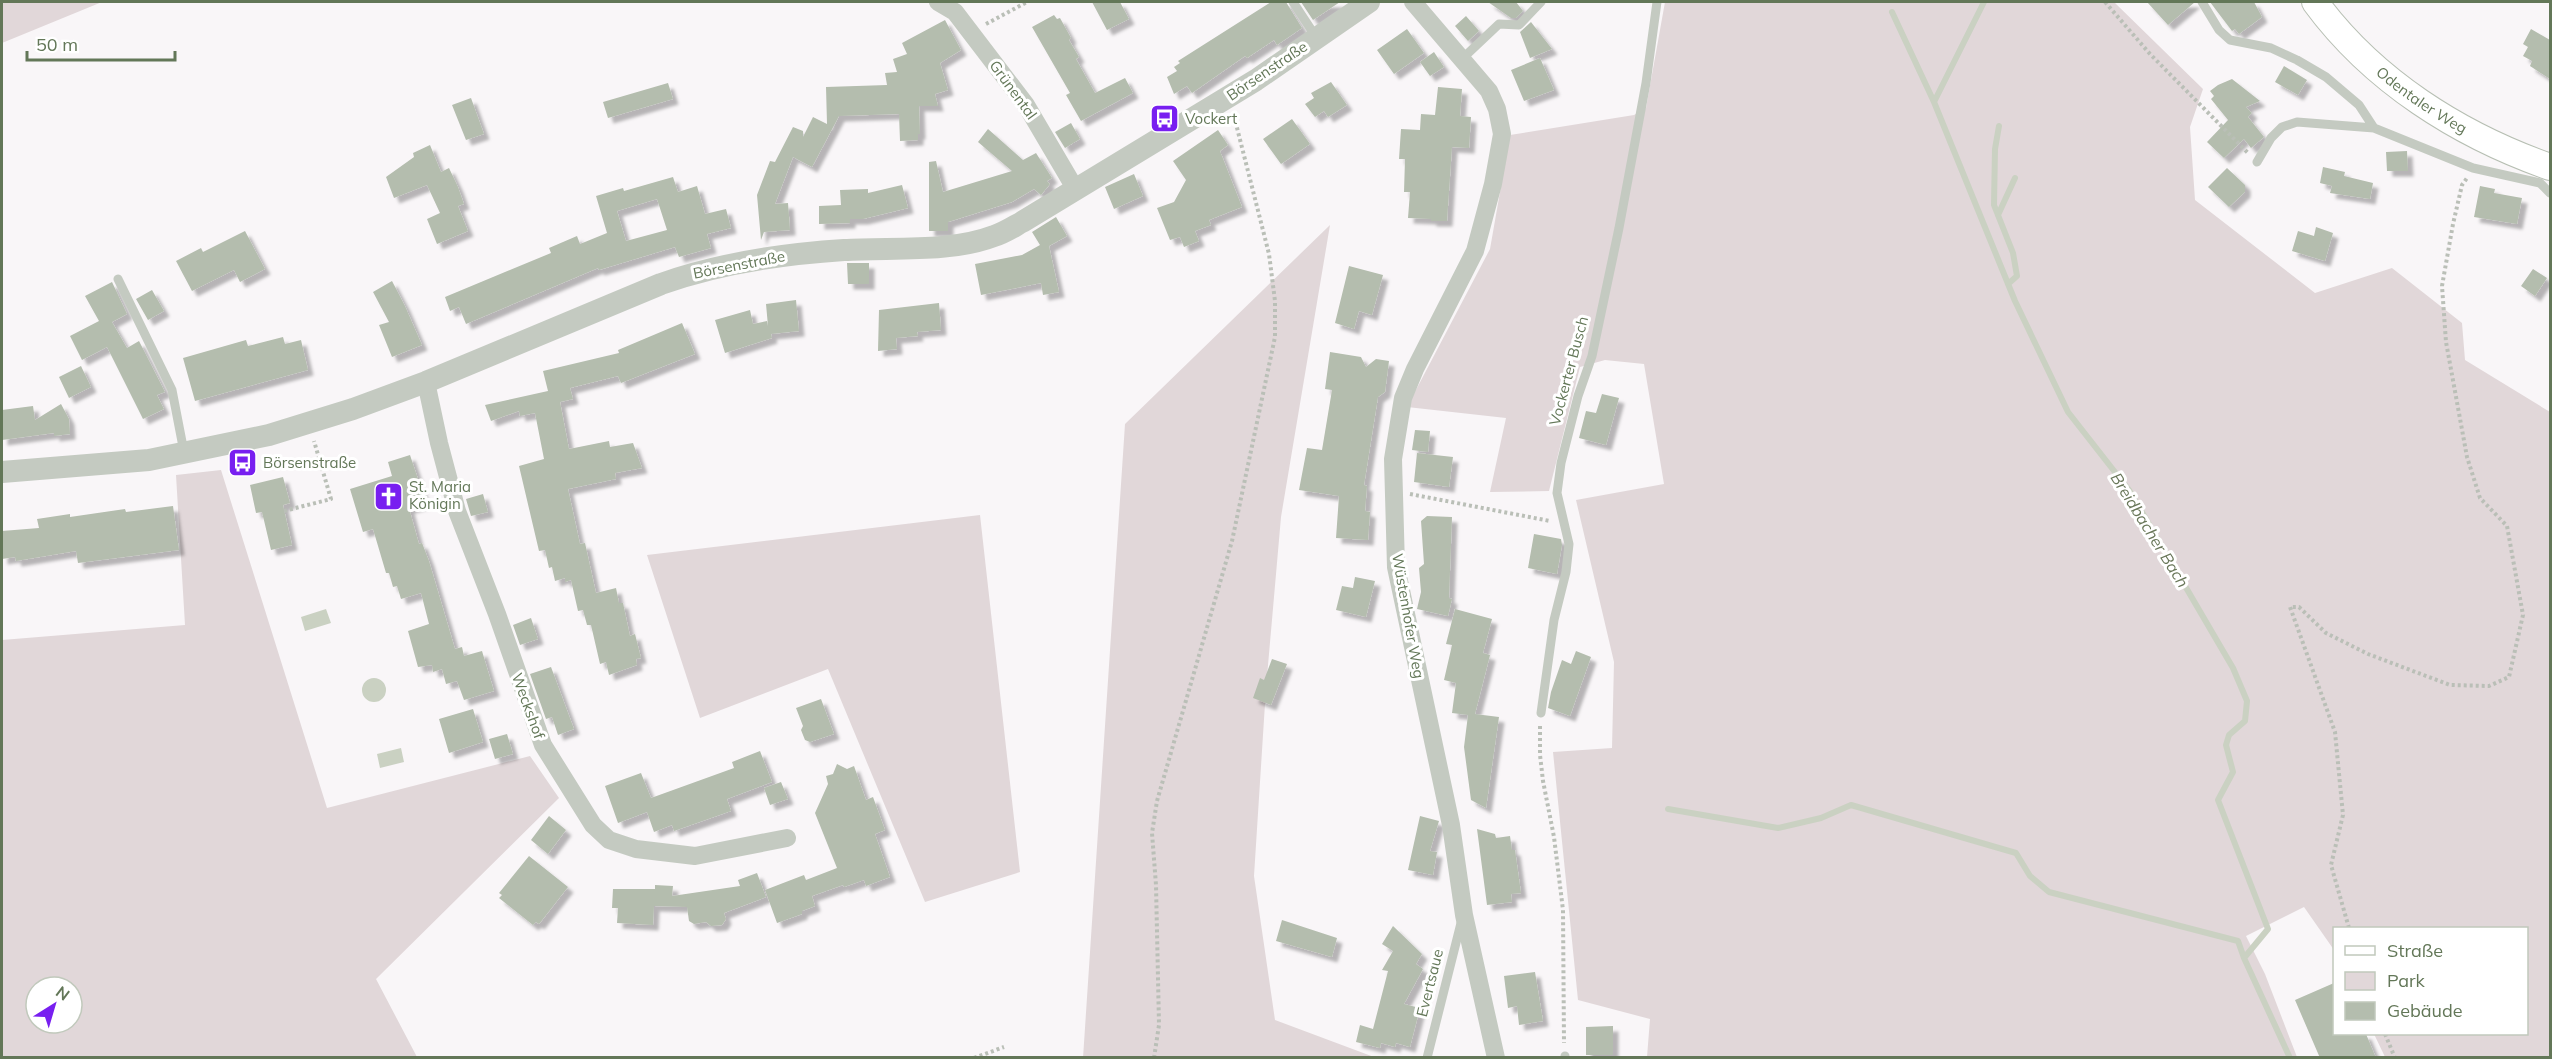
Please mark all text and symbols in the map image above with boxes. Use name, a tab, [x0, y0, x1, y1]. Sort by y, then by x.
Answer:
scale bar	[27, 24, 176, 62]
text: 50 m	[36, 33, 78, 56]
street label: Börsenstraße	[1223, 37, 1311, 105]
street label: Grünental	[986, 56, 1041, 123]
street label: Odentaler Weg	[2372, 62, 2470, 138]
bus stop icon: Vockert	[1148, 103, 1180, 135]
place label: Vockert	[1185, 109, 1237, 128]
street label: Börsenstraße	[691, 246, 786, 283]
street label: Vockerter Busch	[1545, 314, 1592, 428]
bus stop icon: Börsenstraße	[226, 447, 258, 479]
place label: Börsenstraße	[263, 453, 356, 472]
water label: Breidbacher Bach	[2107, 469, 2193, 591]
place label: St. Maria Königin	[409, 477, 471, 513]
church icon: St. Maria Königin	[372, 480, 404, 512]
street label: Wüstenhofer Weg	[1388, 552, 1429, 680]
street label: Weckshof	[508, 670, 549, 742]
legend	[2333, 927, 2528, 1035]
text: Straße	[2387, 939, 2443, 962]
street label: Evertsaue	[1412, 947, 1447, 1019]
text: Park	[2387, 969, 2426, 992]
north arrow	[24, 975, 84, 1035]
text: N	[52, 981, 74, 1005]
text: Gebäude	[2387, 999, 2463, 1022]

